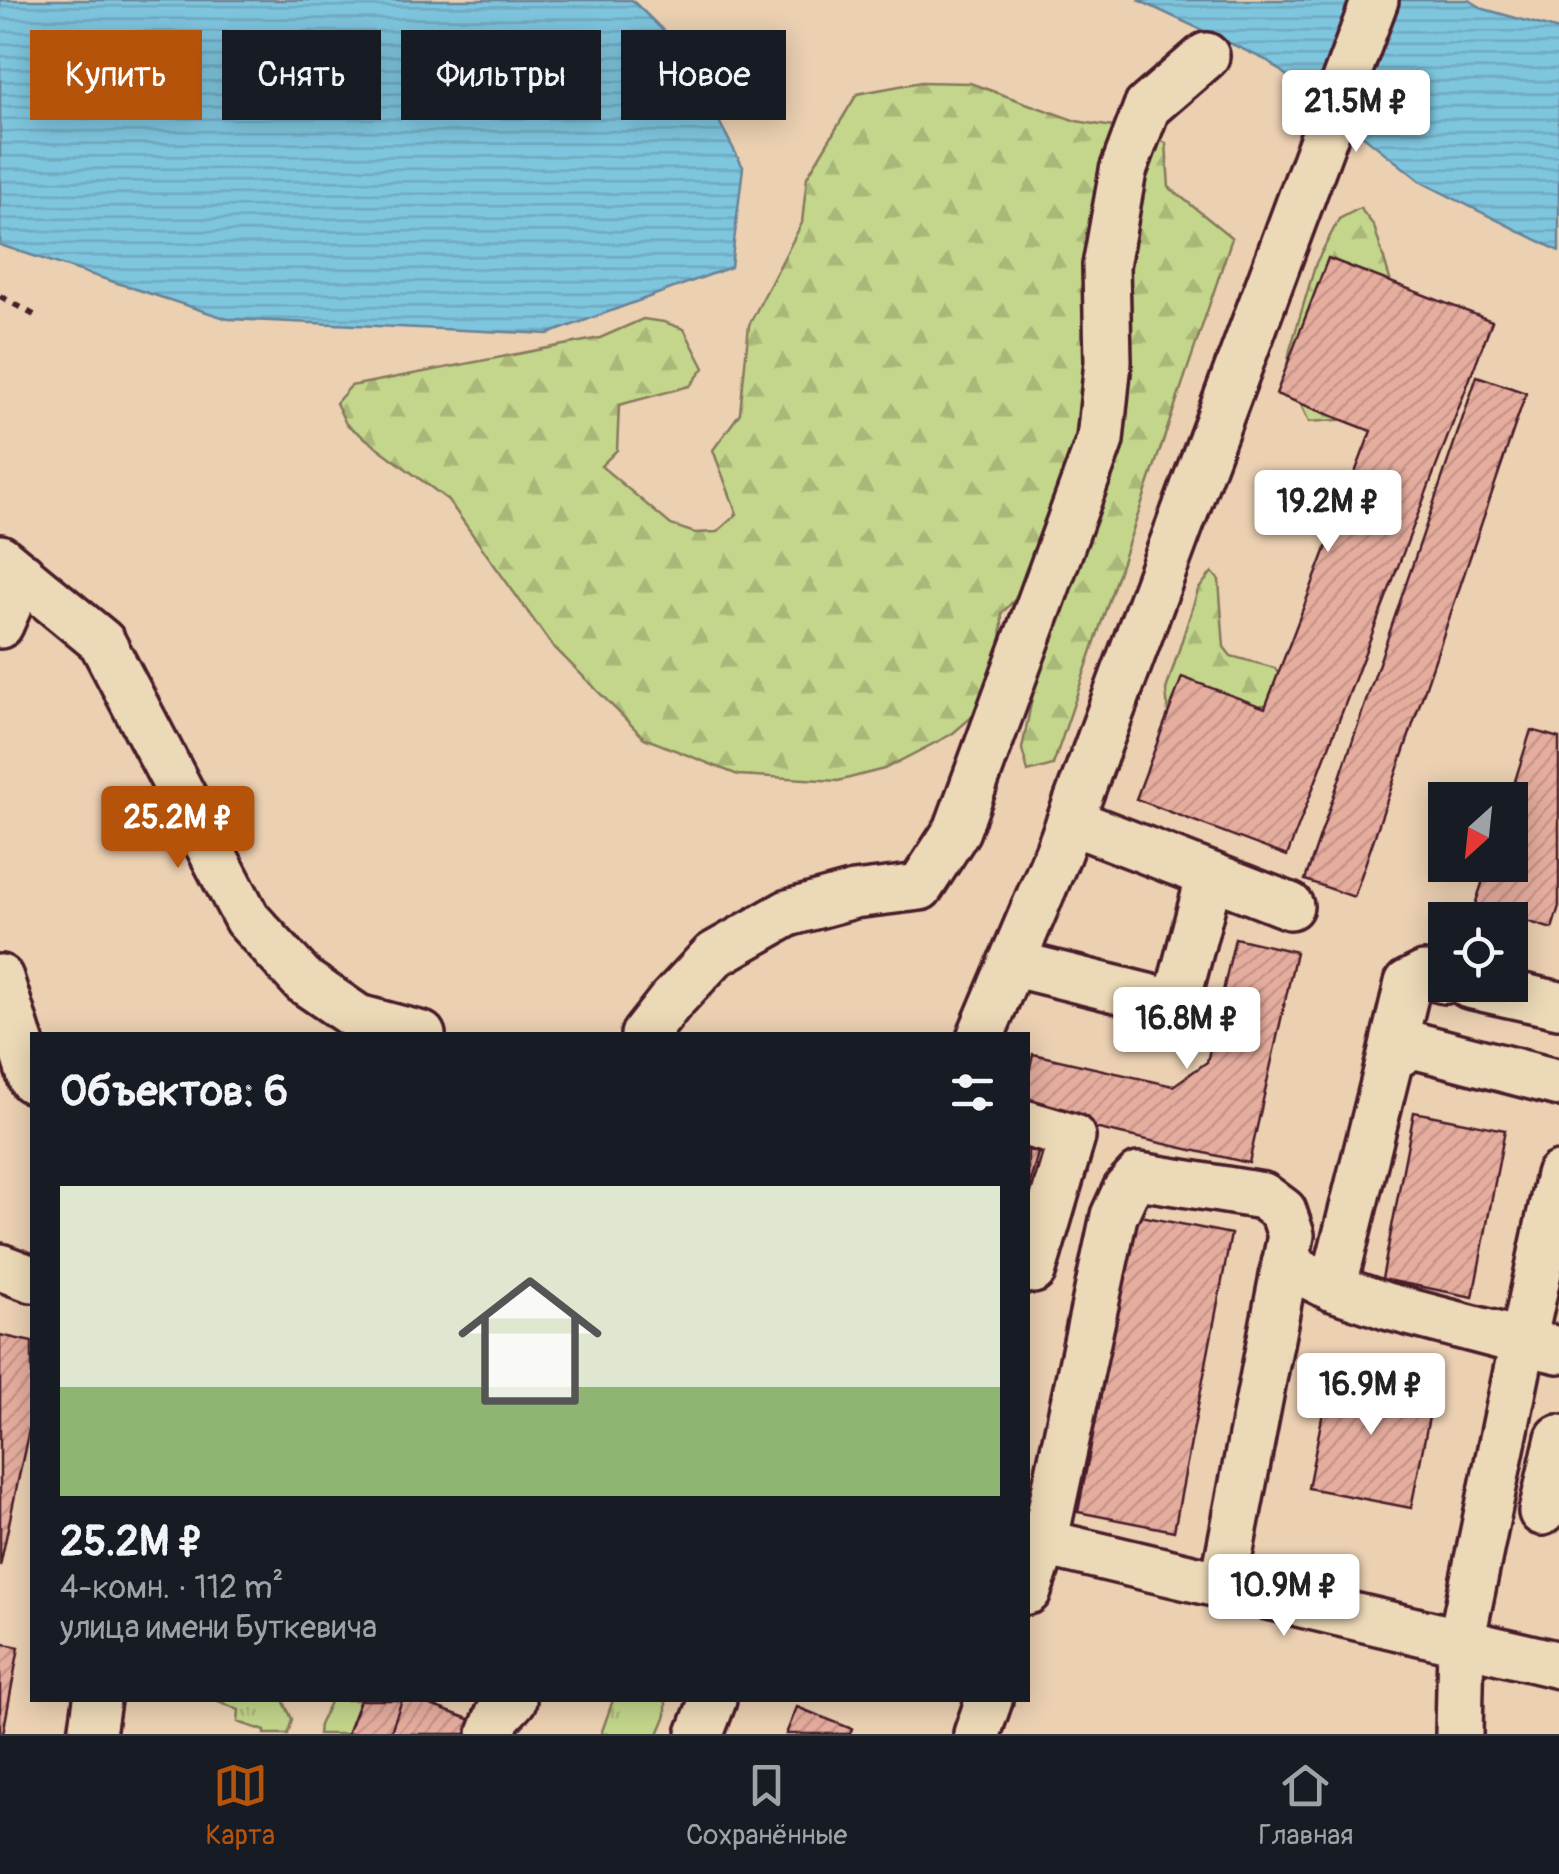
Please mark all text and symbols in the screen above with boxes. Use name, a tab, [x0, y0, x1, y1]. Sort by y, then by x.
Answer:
chip: Купить	[30, 30, 202, 120]
chip: Снять	[222, 30, 381, 120]
chip: Фильтры	[401, 30, 601, 120]
chip: Новое	[621, 30, 786, 120]
pin: 21.5M ₽	[1264, 70, 1448, 155]
text: 21.5M ₽	[1304, 82, 1408, 122]
pin: 19.2M ₽	[1236, 470, 1420, 555]
text: 19.2M ₽	[1276, 482, 1380, 522]
north arrow	[1428, 782, 1528, 882]
map controls	[1428, 782, 1528, 1002]
pin: 25.2M ₽	[86, 786, 270, 871]
text: 25.2M ₽	[123, 798, 233, 838]
button: locate	[1428, 902, 1528, 1002]
pin: 16.8M ₽	[1095, 987, 1279, 1072]
text: 16.8M ₽	[1135, 999, 1239, 1039]
icon: filters	[945, 1065, 1000, 1120]
text: Объектов: 6	[60, 1066, 288, 1118]
icon: home	[440, 1251, 620, 1431]
pin: 16.9M ₽	[1279, 1353, 1463, 1438]
text: 16.9M ₽	[1319, 1365, 1423, 1405]
text: 25.2M ₽	[60, 1516, 203, 1568]
pin: 10.9M ₽	[1192, 1554, 1376, 1639]
text: 10.9M ₽	[1230, 1566, 1338, 1606]
text: 4-комн. · 112 m²	[60, 1568, 283, 1608]
text: улица имени Буткевича	[60, 1608, 377, 1648]
tab: Карта	[206, 1758, 275, 1853]
tab: Сохранённые	[686, 1758, 847, 1853]
tab: Главная	[1258, 1758, 1353, 1853]

